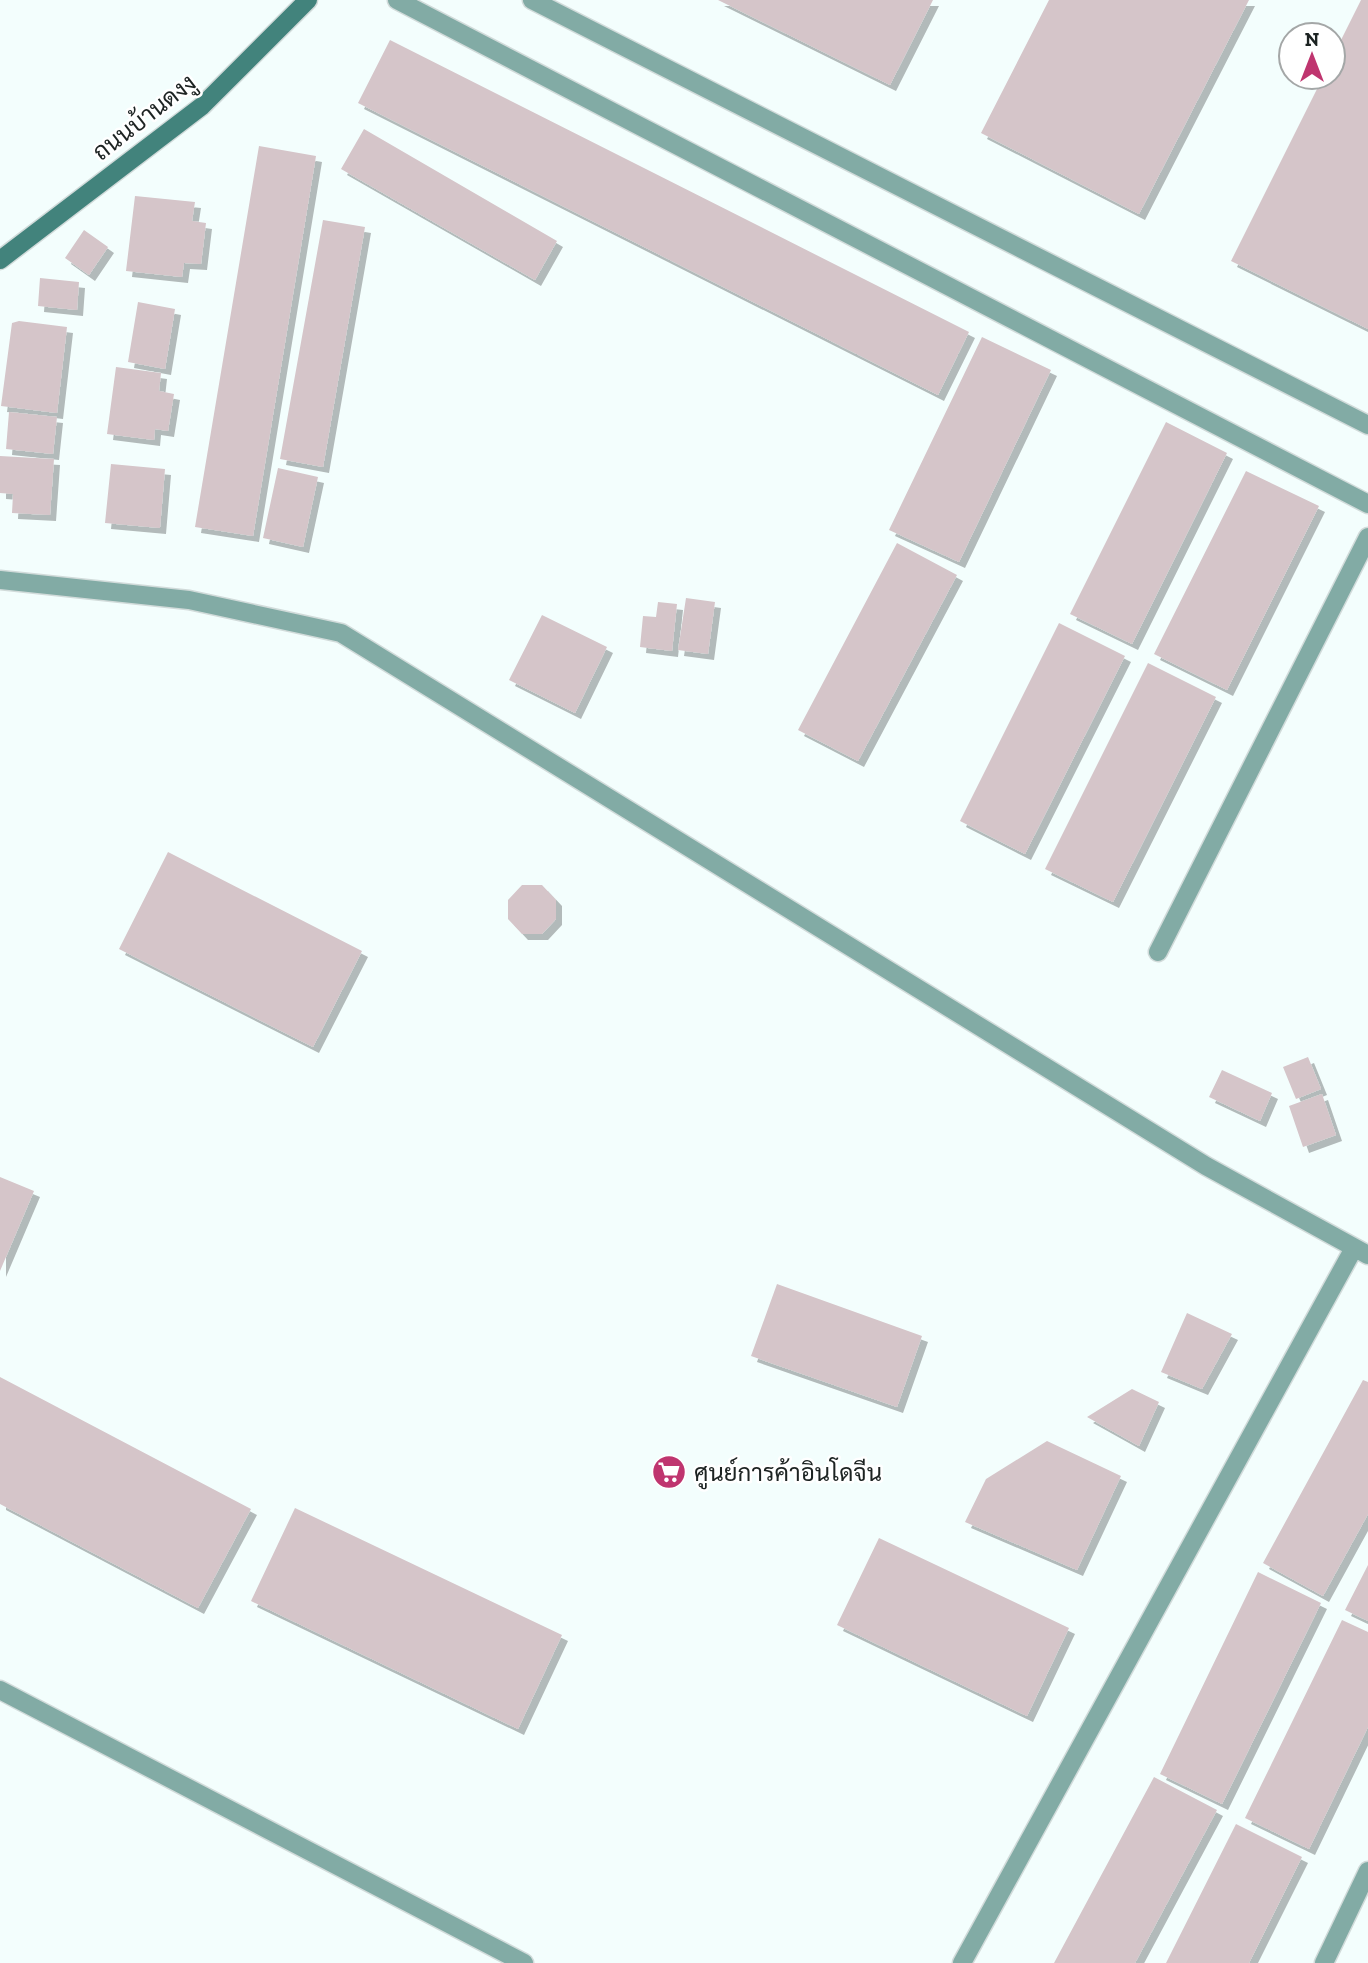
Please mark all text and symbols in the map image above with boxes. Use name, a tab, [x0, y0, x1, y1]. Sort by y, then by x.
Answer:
north arrow	[1277, 21, 1347, 91]
text: N	[1305, 28, 1319, 51]
street label: ถนนบ้านดงงู	[87, 68, 203, 169]
supermarket icon: ศูนย์การค้าอินโดจีน	[650, 1453, 688, 1491]
place label: ศูนย์การค้าอินโดจีน	[694, 1457, 882, 1490]

